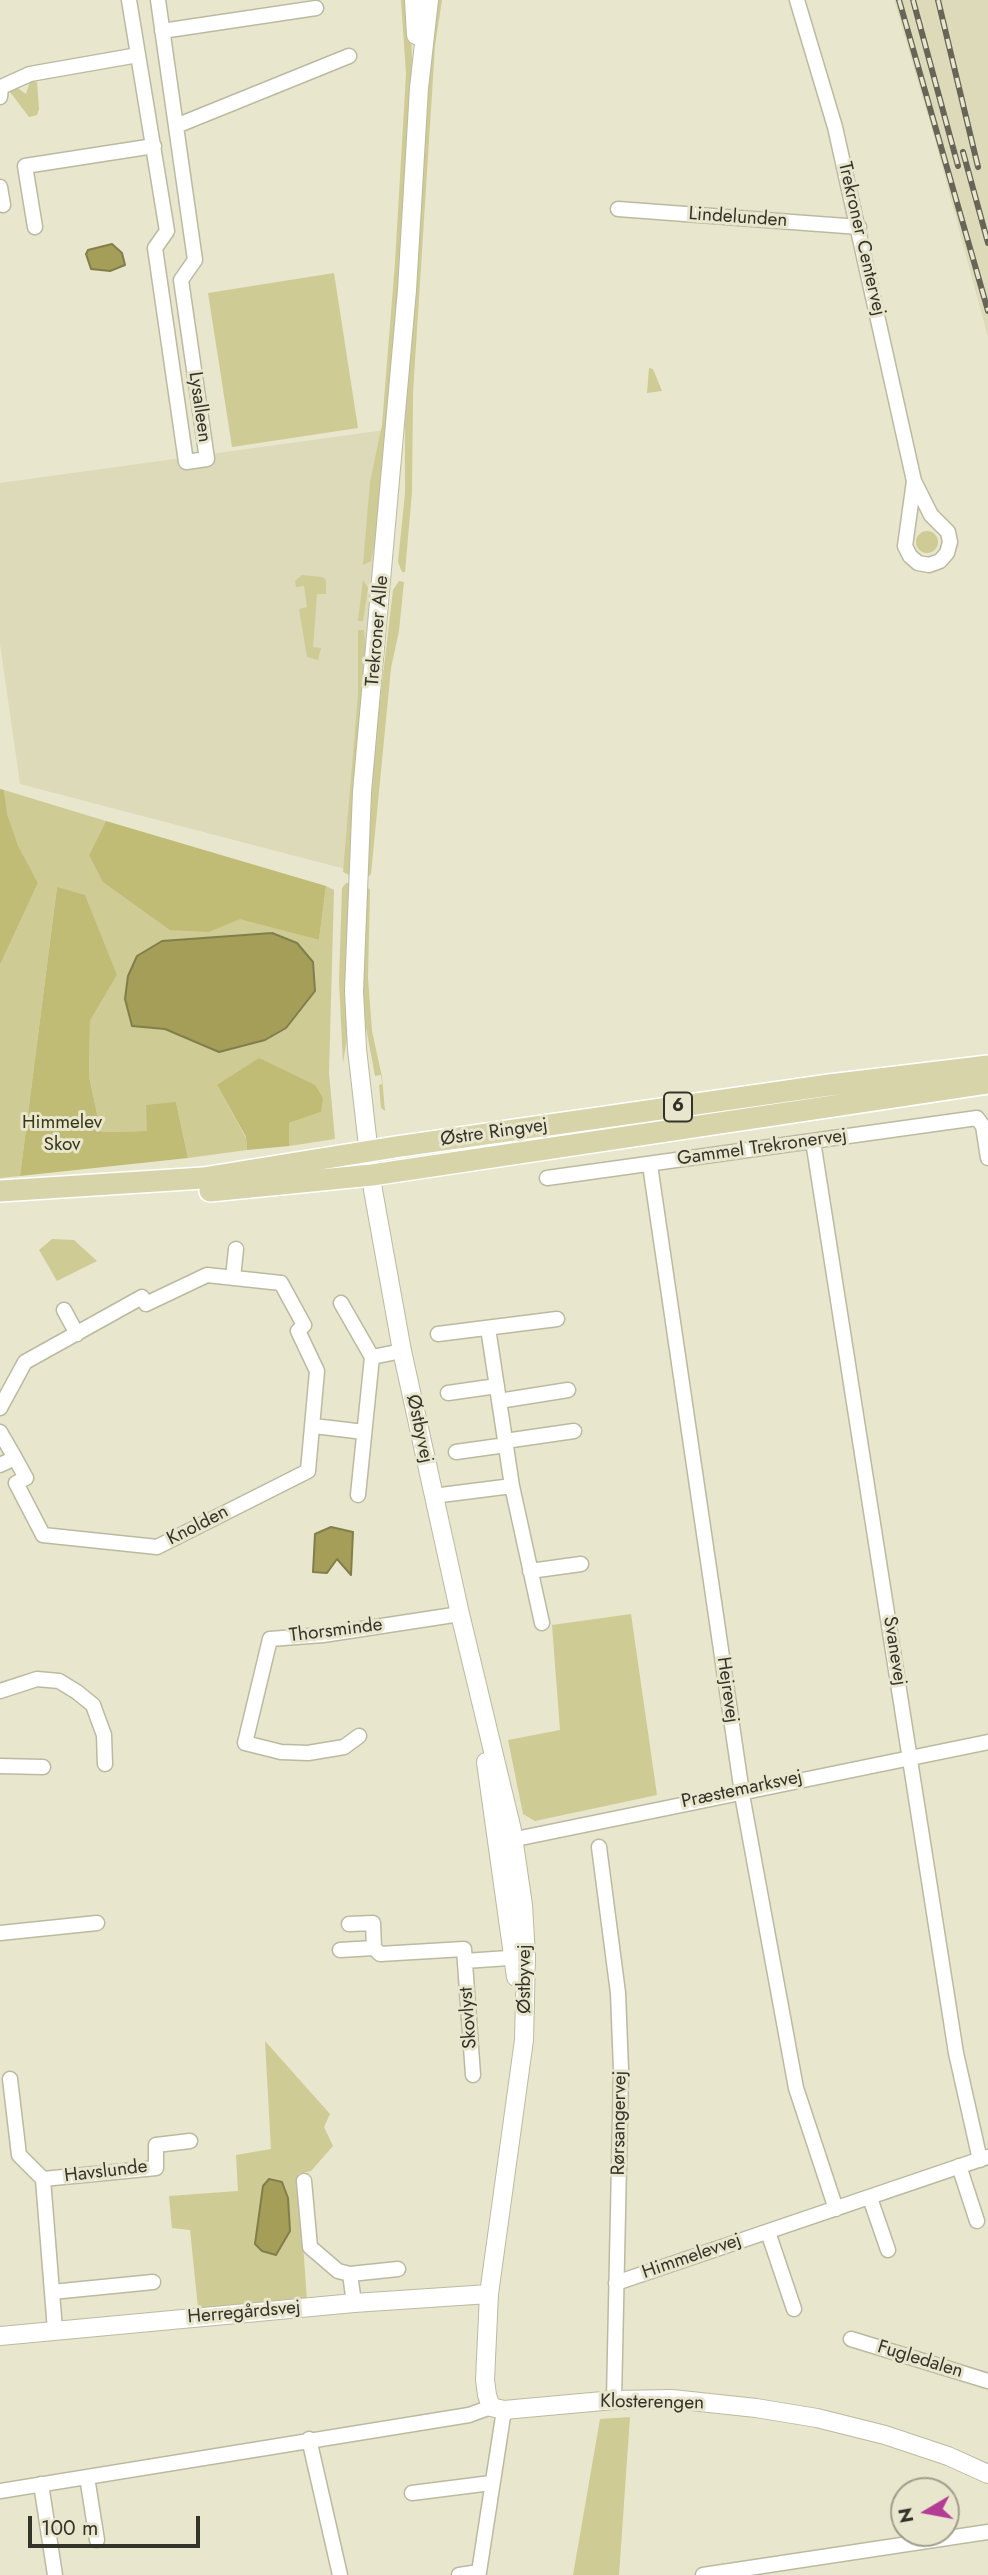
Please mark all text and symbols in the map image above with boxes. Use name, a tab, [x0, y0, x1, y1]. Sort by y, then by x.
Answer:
street label: Trekroner Centervej	[832, 160, 890, 318]
street label: Lindelunden	[688, 203, 788, 233]
street label: Lysalleen	[183, 370, 215, 444]
street label: Trekroner Alle	[362, 575, 394, 687]
road number: 6	[664, 1092, 692, 1122]
park label: Himmelev Skov	[22, 1112, 102, 1156]
street label: Østre Ringvej	[439, 1114, 549, 1152]
street label: Gammel Trekronervej	[676, 1125, 848, 1171]
street label: Østbyvej	[401, 1393, 437, 1465]
street label: Knolden	[163, 1501, 233, 1551]
street label: Thorsminde	[288, 1614, 384, 1648]
street label: Svanevej	[877, 1615, 911, 1687]
street label: Hejrevej	[711, 1656, 743, 1724]
street label: Præstemarksvej	[679, 1766, 805, 1814]
street label: Østbyvej	[514, 1944, 536, 2014]
street label: Skovlyst	[455, 1986, 483, 2050]
street label: Rørsangervej	[608, 2071, 632, 2175]
street label: Havslunde	[63, 2156, 149, 2188]
street label: Himmelevvej	[639, 2229, 745, 2285]
street label: Herregårdsvej	[186, 2297, 302, 2329]
street label: Fugledalen	[875, 2336, 965, 2384]
street label: Klosterengen	[600, 2391, 704, 2415]
north arrow	[890, 2477, 960, 2547]
scale bar	[32, 2502, 203, 2546]
text: N	[891, 2506, 920, 2525]
text: 100 m	[41, 2513, 98, 2543]

